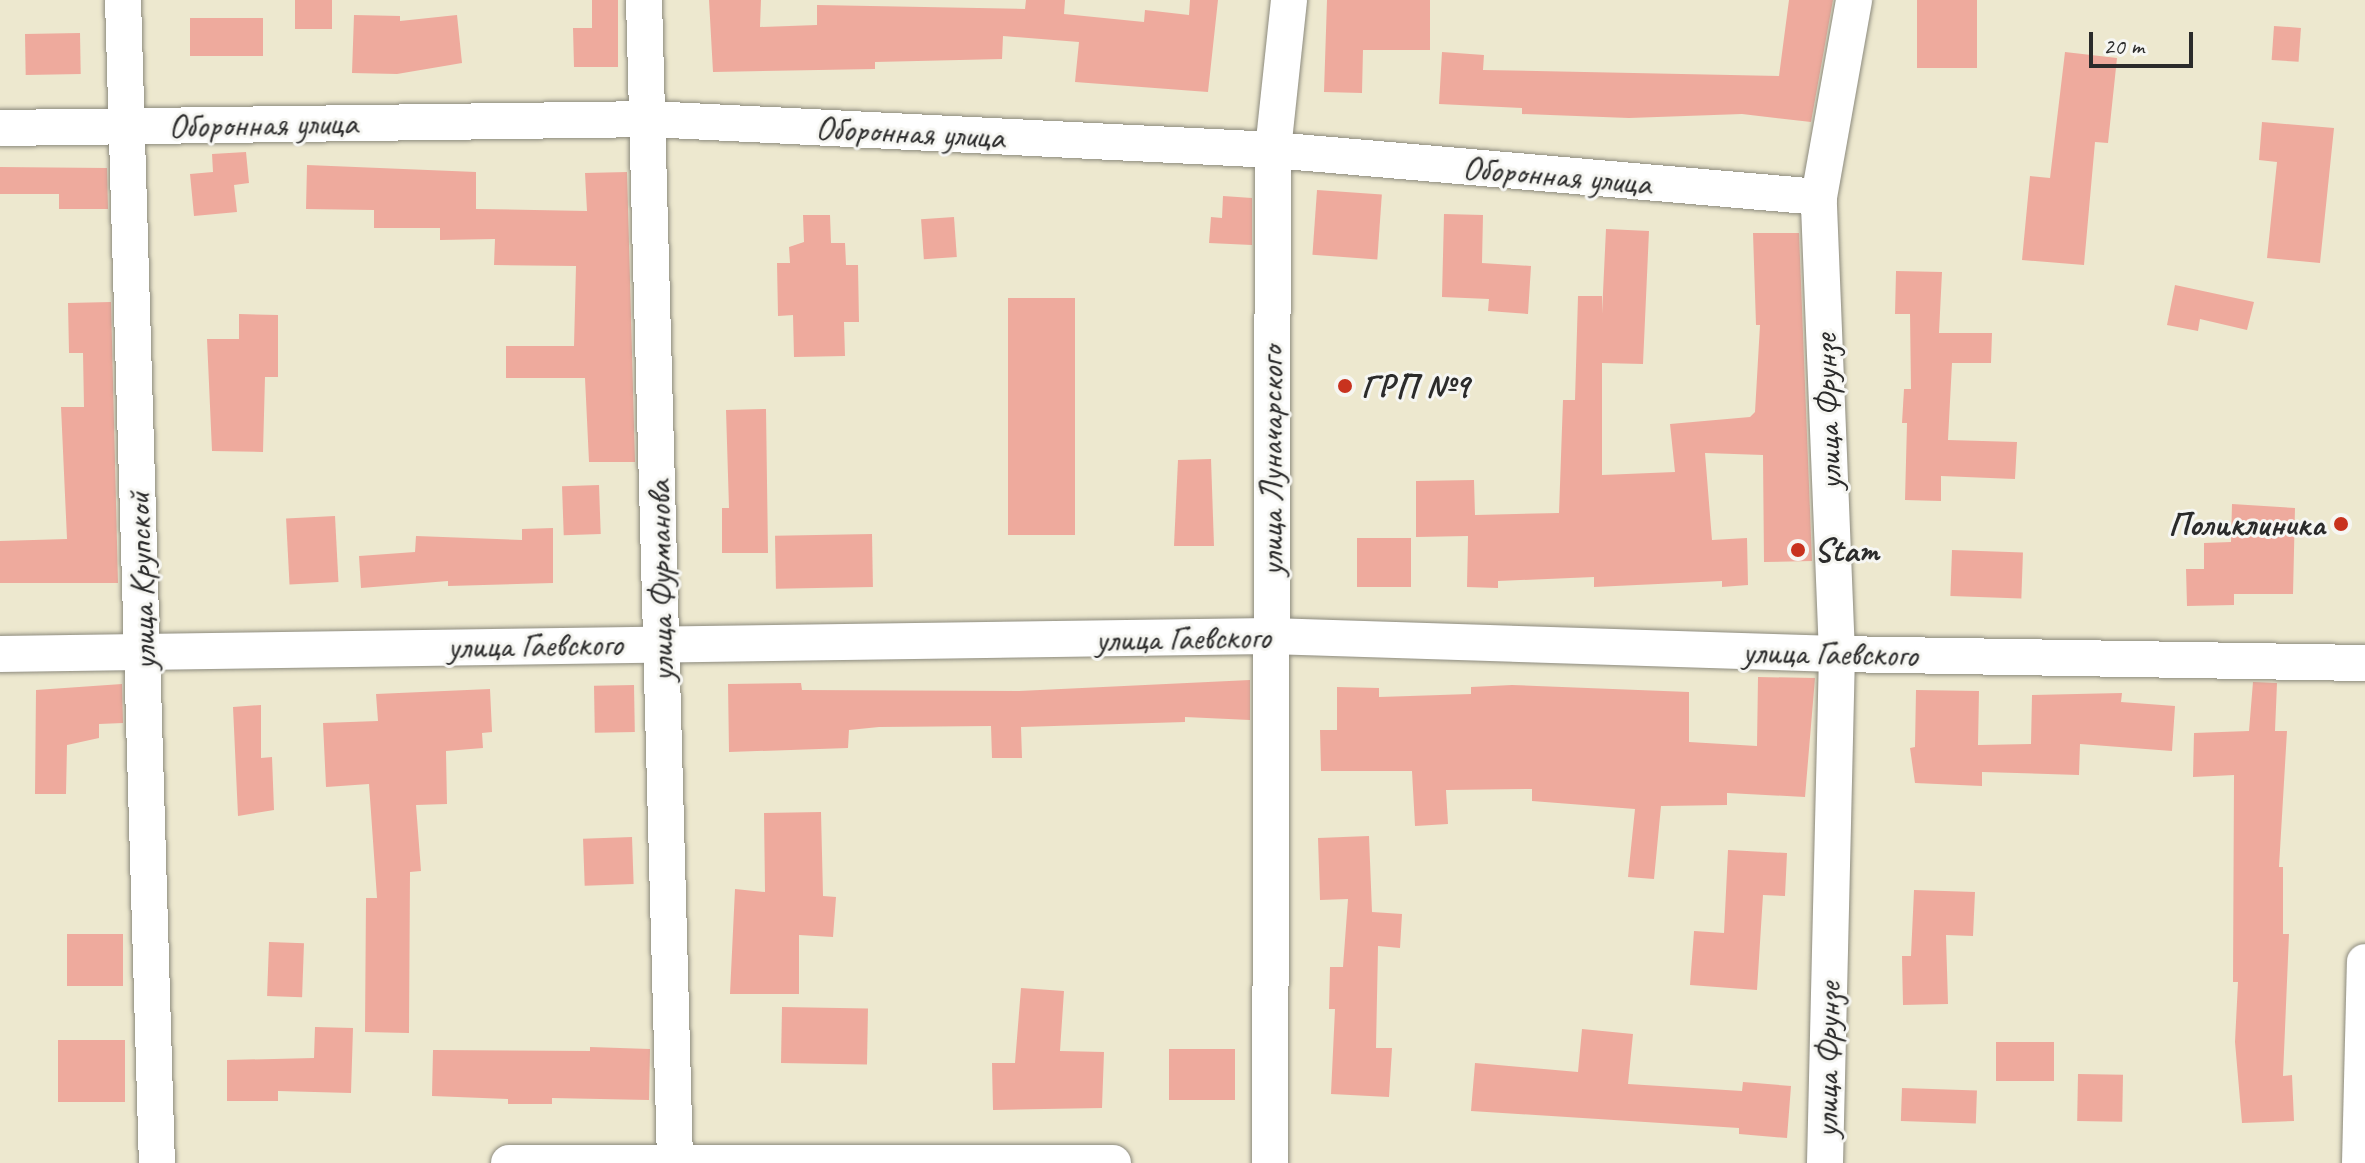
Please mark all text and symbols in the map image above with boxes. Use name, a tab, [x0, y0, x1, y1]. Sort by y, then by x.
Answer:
scale bar	[2093, 16, 2197, 66]
text: 20 m	[2103, 31, 2144, 61]
street label: Оборонная улица	[167, 102, 359, 146]
street label: Оборонная улица	[813, 107, 1007, 157]
street label: Оборонная улица	[1460, 146, 1654, 204]
street label: улица Фрунзе	[1804, 335, 1850, 489]
street label: улица Луначарского	[1251, 346, 1291, 576]
place label: ГРП №9	[1361, 366, 1469, 406]
marker: ГРП №9	[1336, 377, 1354, 395]
street label: улица Фурманова	[638, 479, 682, 683]
street label: улица Крупской	[117, 490, 165, 672]
place label: Поликлиника	[2168, 504, 2325, 544]
marker: Поликлиника	[2332, 515, 2350, 533]
place label: Stam	[1814, 530, 1879, 570]
marker: Stam	[1789, 541, 1807, 559]
street label: улица Гаевского	[1095, 616, 1271, 660]
street label: улица Гаевского	[447, 623, 623, 667]
street label: улица Гаевского	[1742, 631, 1918, 675]
street label: улица Фрунзе	[1805, 983, 1849, 1137]

